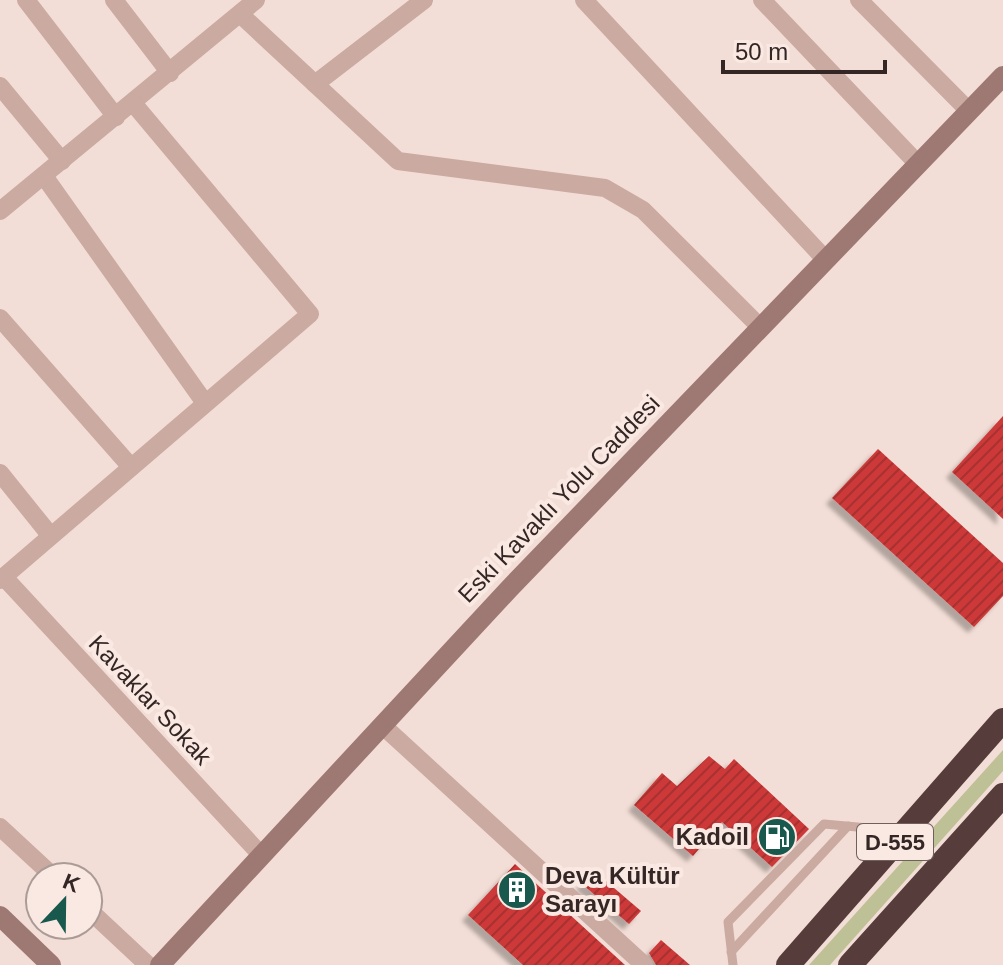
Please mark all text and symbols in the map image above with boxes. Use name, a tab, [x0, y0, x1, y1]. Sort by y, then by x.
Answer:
scale bar	[723, 24, 885, 74]
text: 50 m	[735, 38, 788, 65]
street label: Eski Kavaklı Yolu Caddesi	[453, 389, 665, 608]
street label: Kavaklar Sokak	[84, 629, 218, 771]
fuel station icon: Kadoil	[756, 816, 798, 858]
place label: Kadoil	[676, 823, 749, 850]
road number: D-555	[857, 824, 933, 860]
north arrow	[24, 861, 104, 941]
place label: Deva Kültür Sarayı	[545, 862, 680, 917]
text: K	[59, 868, 83, 898]
building icon: Deva Kültür Sarayı	[496, 869, 538, 911]

